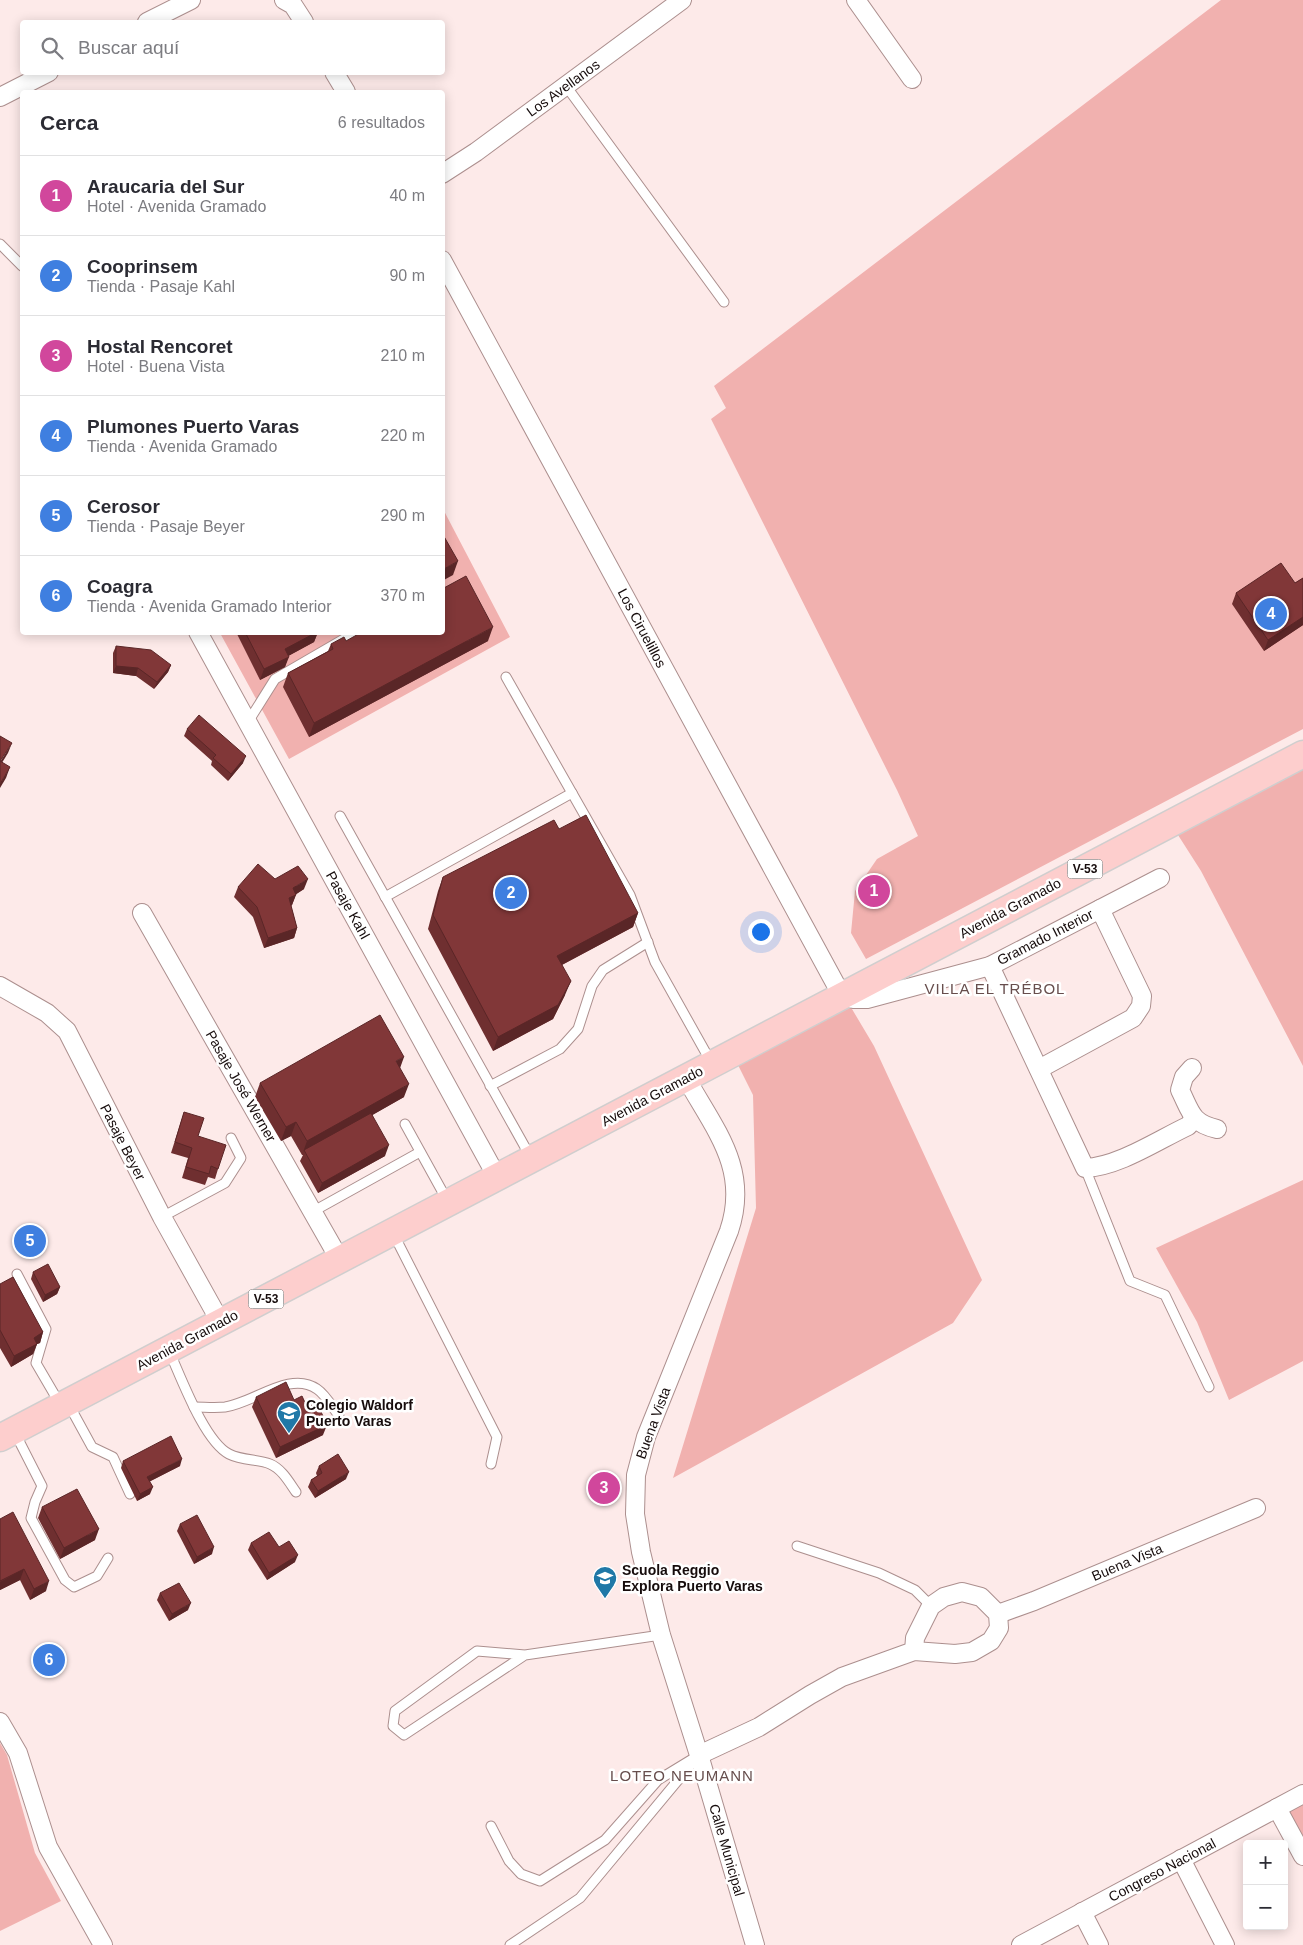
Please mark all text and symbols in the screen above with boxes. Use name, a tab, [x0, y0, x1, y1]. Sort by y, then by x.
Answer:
search box	[20, 20, 445, 75]
icon: search	[38, 34, 66, 62]
text: Buscar aquí	[78, 37, 179, 58]
street label: Los Avellanos	[523, 56, 603, 120]
text: Cerca	[40, 111, 98, 134]
text: 6 resultados	[338, 114, 425, 131]
text: Araucaria del Sur	[87, 176, 244, 197]
text: 1	[52, 187, 60, 204]
text: 40 m	[389, 187, 425, 204]
text: Hotel · Avenida Gramado	[87, 198, 266, 215]
text: Cooprinsem	[87, 256, 198, 277]
text: 2	[52, 267, 60, 284]
text: 90 m	[389, 267, 425, 284]
text: Tienda · Pasaje Kahl	[87, 278, 235, 295]
text: Hostal Rencoret	[87, 336, 233, 357]
text: 3	[52, 347, 60, 364]
text: 210 m	[381, 347, 425, 364]
text: Hotel · Buena Vista	[87, 358, 225, 375]
text: Plumones Puerto Varas	[87, 416, 299, 437]
text: 4	[52, 427, 60, 444]
text: 220 m	[381, 427, 425, 444]
text: Tienda · Avenida Gramado	[87, 438, 277, 455]
text: Cerosor	[87, 496, 160, 517]
text: 5	[52, 507, 60, 524]
text: 290 m	[381, 507, 425, 524]
text: Tienda · Pasaje Beyer	[87, 518, 245, 535]
text: Coagra	[87, 576, 152, 597]
street label: Los Ciruelillos	[614, 586, 670, 670]
text: 6	[52, 587, 60, 604]
text: 370 m	[381, 587, 425, 604]
pin: 4	[1255, 595, 1287, 633]
text: Tienda · Avenida Gramado Interior	[87, 598, 332, 615]
road number: V-53	[1068, 860, 1102, 879]
street label: Pasaje Kahl	[323, 868, 373, 942]
pin: 1	[858, 872, 890, 910]
pin: 2	[495, 874, 527, 912]
street label: Avenida Gramado	[957, 874, 1064, 941]
street label: Gramado Interior	[994, 906, 1096, 968]
your location	[748, 919, 774, 945]
district label: VILLA EL TRÉBOL	[925, 980, 1065, 997]
street label: Pasaje José Werner	[203, 1028, 280, 1145]
street label: Avenida Gramado	[599, 1062, 706, 1129]
street label: Pasaje Beyer	[97, 1101, 149, 1183]
pin: 5	[14, 1222, 46, 1260]
road number: V-53	[248, 1290, 284, 1308]
street label: Avenida Gramado	[134, 1306, 241, 1373]
street label: Buena Vista	[633, 1385, 673, 1461]
place label: Colegio Waldorf Puerto Varas	[306, 1397, 413, 1429]
school or university icon: Colegio Waldorf Puerto Varas	[276, 1400, 302, 1434]
pin: 3	[588, 1469, 620, 1507]
street label: Buena Vista	[1089, 1540, 1165, 1584]
place label: Scuola Reggio Explora Puerto Varas	[622, 1562, 763, 1594]
school or university icon: Scuola Reggio Explora Puerto Varas	[592, 1565, 618, 1599]
pin: 6	[33, 1641, 65, 1679]
district label: LOTEO NEUMANN	[610, 1767, 754, 1784]
street label: Calle Municipal	[706, 1802, 748, 1898]
street label: Congreso Nacional	[1106, 1835, 1218, 1905]
map controls	[1243, 1840, 1288, 1930]
button: +	[1243, 1840, 1288, 1885]
button: −	[1243, 1885, 1288, 1930]

